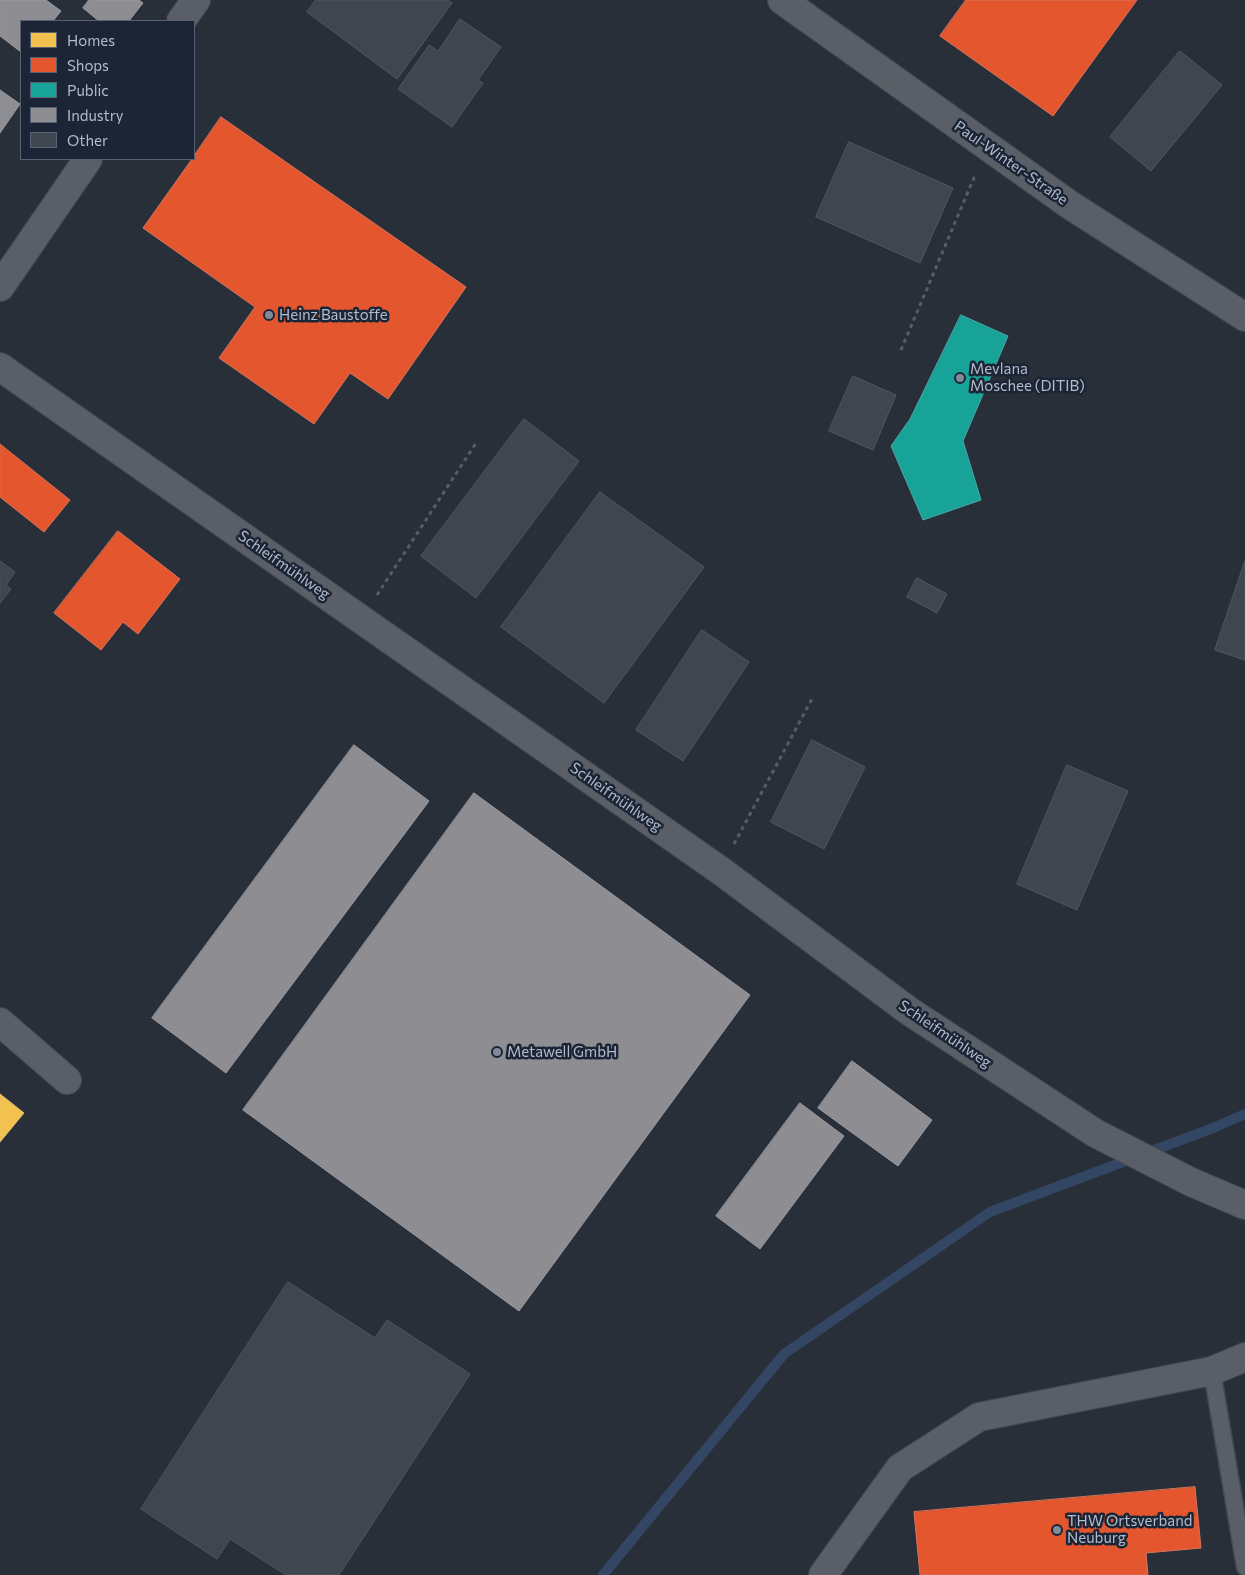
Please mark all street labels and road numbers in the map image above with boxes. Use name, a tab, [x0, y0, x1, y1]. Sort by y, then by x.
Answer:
street label: Paul-Winter-Straße	[951, 117, 1071, 209]
street label: Schleifmühlweg	[235, 527, 333, 603]
street label: Schleifmühlweg	[567, 759, 665, 835]
street label: Schleifmühlweg	[895, 996, 995, 1072]

